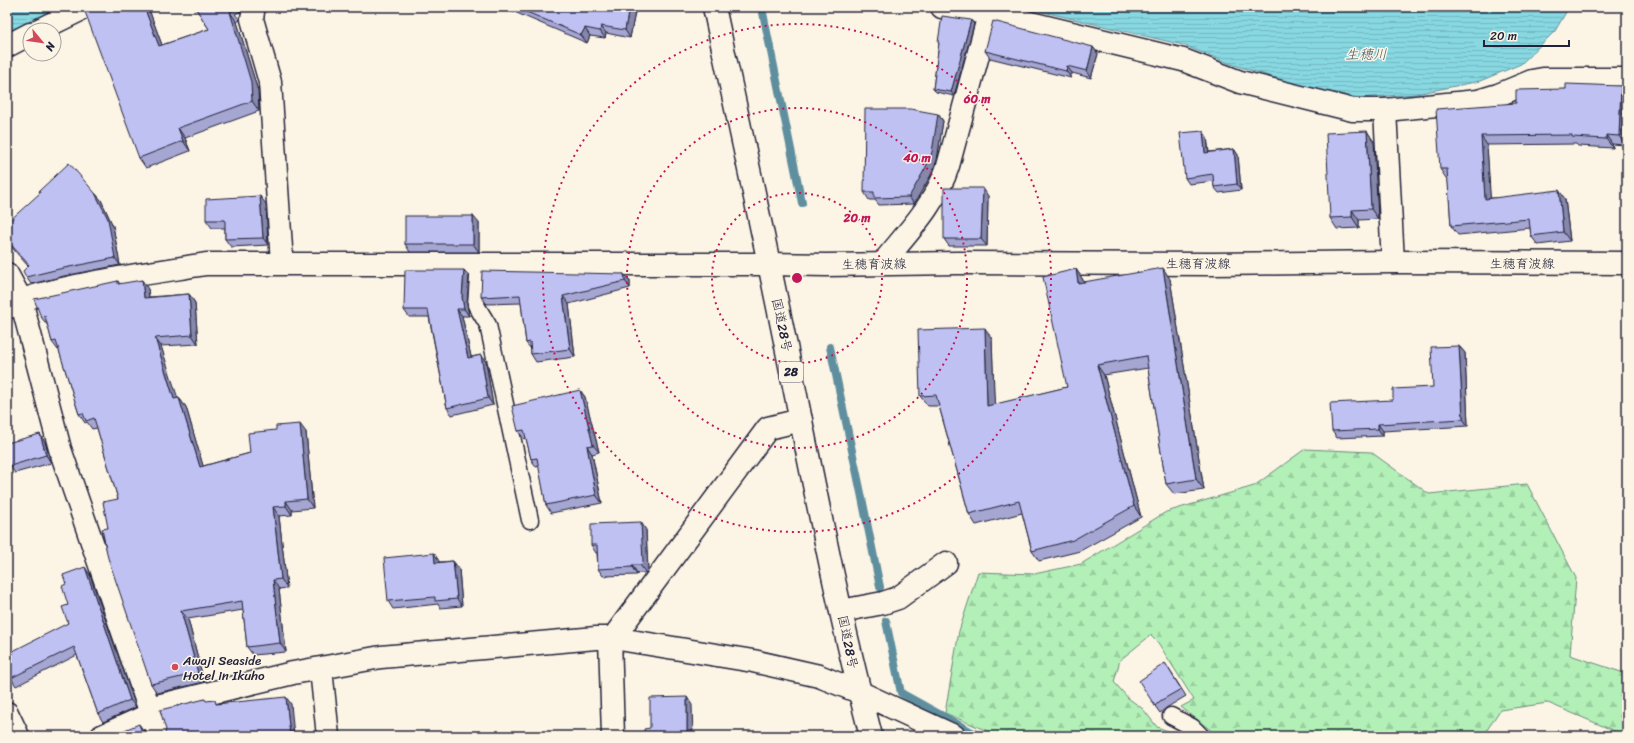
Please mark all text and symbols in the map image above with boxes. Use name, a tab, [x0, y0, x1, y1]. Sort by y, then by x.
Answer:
north arrow	[22, 22, 62, 62]
scale bar	[1484, 22, 1569, 48]
text: 20 m	[1490, 25, 1517, 47]
text: N	[40, 38, 61, 55]
water label: 生穂川	[1345, 42, 1387, 67]
text: 60 m	[963, 88, 991, 110]
text: 40 m	[902, 147, 931, 169]
text: 20 m	[843, 207, 871, 229]
street label: 生穂育波線	[841, 252, 908, 276]
street label: 生穂育波線	[1165, 252, 1231, 275]
street label: 生穂育波線	[1489, 252, 1555, 275]
centre of rings	[790, 271, 804, 285]
street label: 国道28号	[765, 296, 799, 354]
road number: 28	[779, 362, 803, 382]
street label: 国道28号	[831, 613, 865, 671]
place label: Awaji Seaside Hotel in Ikuho	[182, 649, 265, 687]
marker: Awaji Seaside Hotel in Ikuho	[170, 662, 180, 672]

